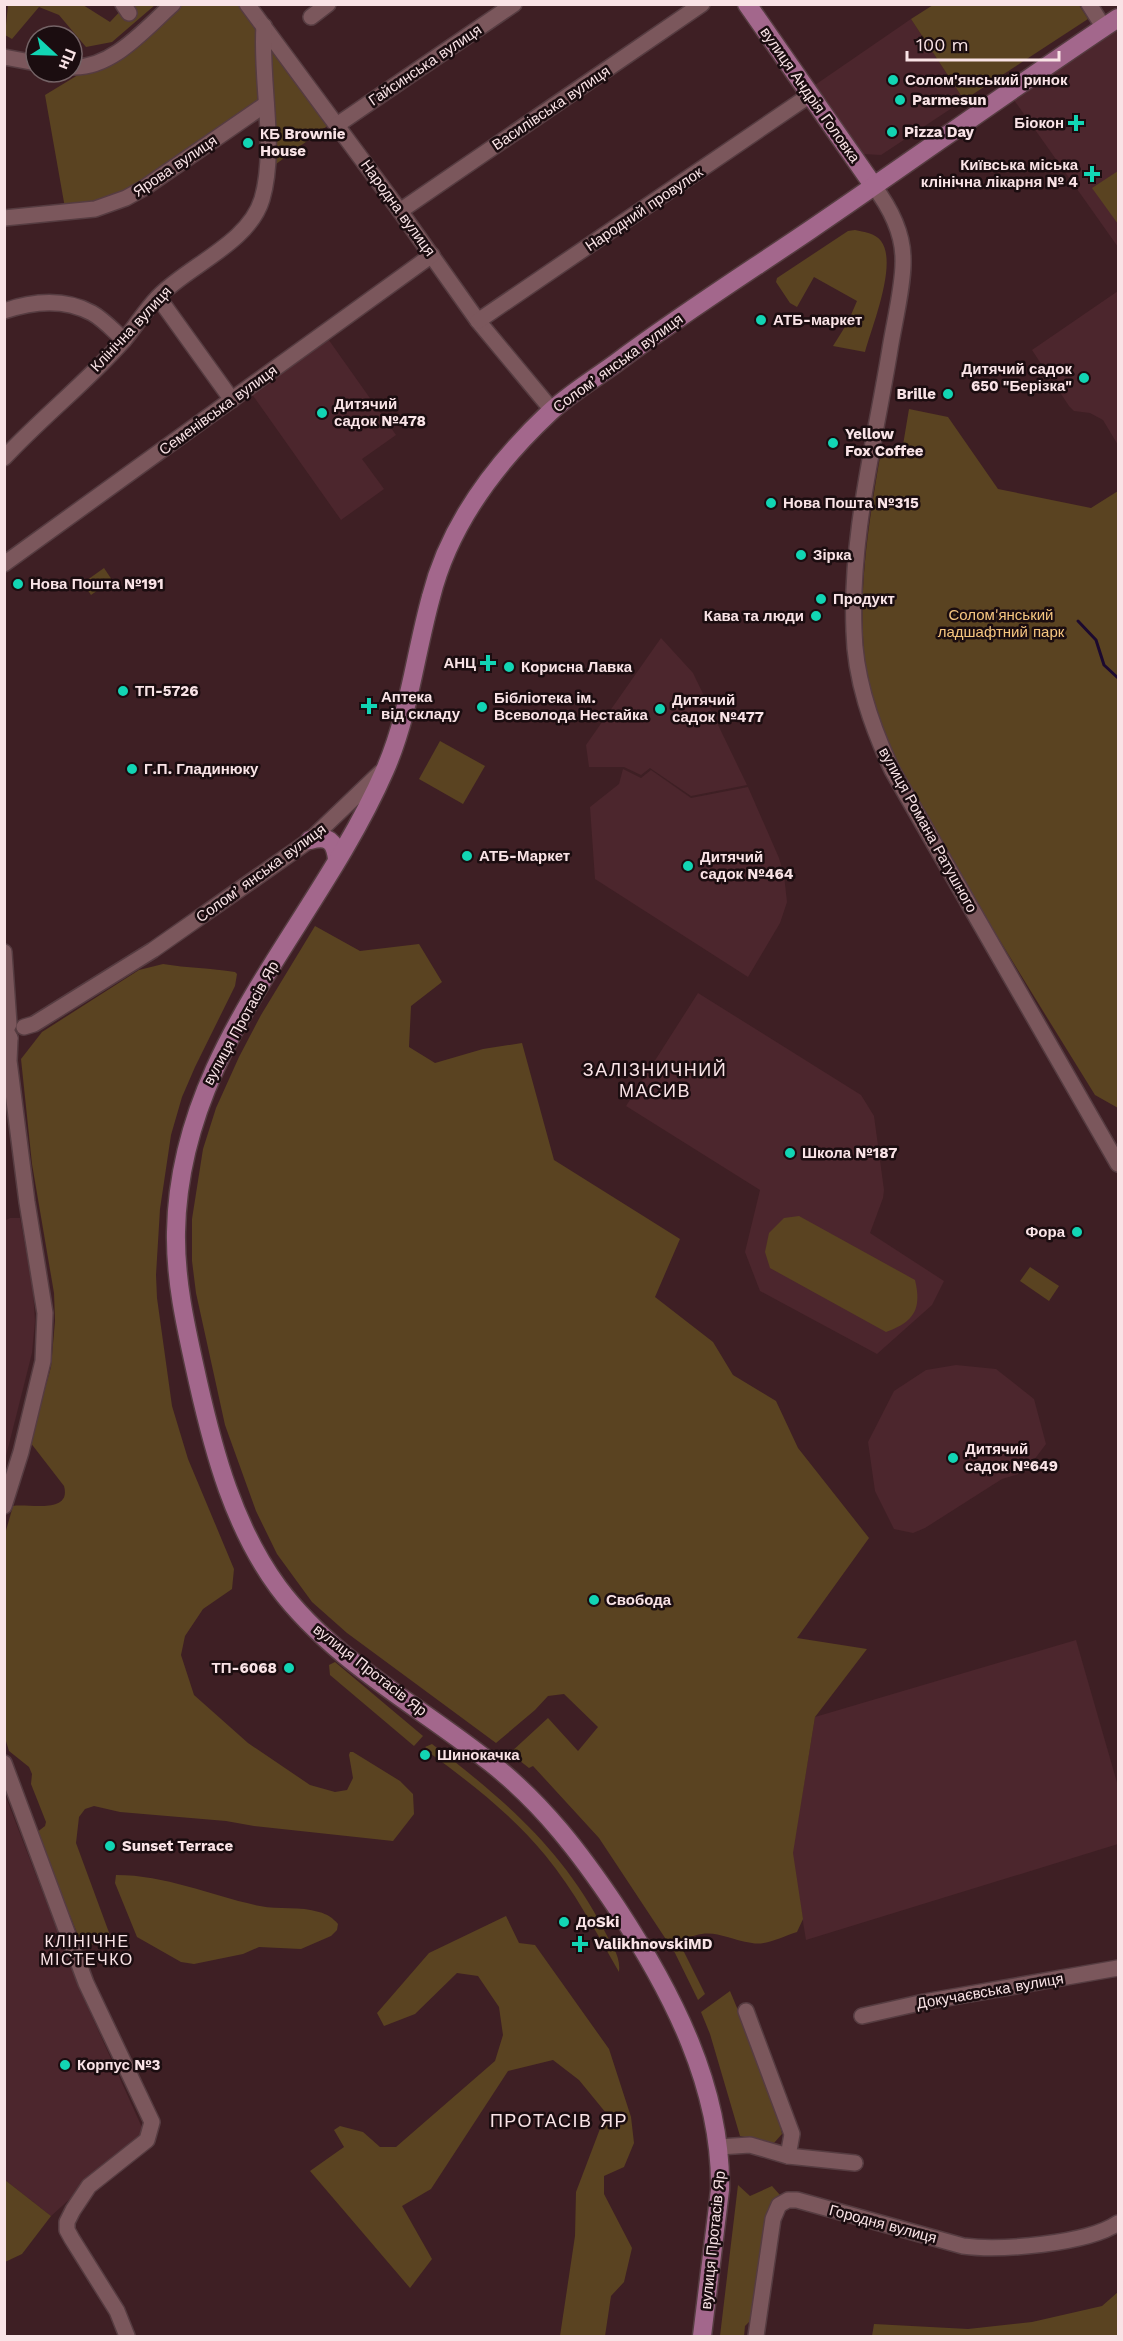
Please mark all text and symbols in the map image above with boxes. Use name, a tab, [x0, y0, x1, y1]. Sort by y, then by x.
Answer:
street label: Гайсинська вулиця	[365, 20, 485, 110]
north arrow	[24, 24, 84, 84]
street label: вулиця Андрія Головка	[756, 24, 864, 167]
scale bar	[907, 24, 1058, 62]
text: 100 m	[916, 34, 969, 55]
text: Пн	[55, 46, 80, 73]
street label: Василівська вулиця	[489, 62, 613, 154]
place label: Солом'янський ринок	[905, 71, 1068, 89]
marker: Солом'янський ринок	[886, 73, 900, 87]
place label: Parmesun	[912, 91, 987, 109]
marker: Parmesun	[893, 93, 907, 107]
place label: Біокон	[1014, 114, 1064, 132]
marker: Біокон	[1069, 116, 1083, 130]
place label: Pizza Day	[904, 123, 975, 141]
place label: КБ Brownie House	[260, 125, 346, 160]
marker: Pizza Day	[885, 125, 899, 139]
street label: Ярова вулиця	[130, 131, 220, 201]
marker: КБ Brownie House	[241, 136, 255, 150]
street label: Народна вулиця	[357, 156, 439, 260]
place label: Київська міська клінічна лікарня № 4	[921, 156, 1079, 191]
street label: Народний провулок	[582, 163, 707, 255]
marker: Київська міська клінічна лікарня № 4	[1083, 165, 1101, 183]
street label: Клінічна вулиця	[87, 282, 175, 376]
street label: Соломʼянська вулиця	[550, 310, 686, 416]
place label: АТБ-маркет	[773, 311, 862, 329]
marker: АТБ-маркет	[754, 313, 768, 327]
place label: Дитячий садок 650 "Берізка"	[961, 360, 1072, 395]
street label: Семенівська вулиця	[155, 361, 281, 459]
marker: Дитячий садок 650 "Берізка"	[1077, 371, 1091, 385]
place label: Brille	[896, 385, 936, 403]
marker: Brille	[941, 387, 955, 401]
place label: Дитячий садок №478	[334, 395, 426, 430]
marker: Дитячий садок №478	[315, 406, 329, 420]
place label: Yellow Fox Coffee	[845, 425, 924, 460]
marker: Yellow Fox Coffee	[826, 436, 840, 450]
place label: Нова Пошта №315	[783, 494, 919, 512]
marker: Нова Пошта №315	[764, 496, 778, 510]
place label: Зірка	[813, 546, 852, 564]
marker: Зірка	[794, 548, 808, 562]
place label: Нова Пошта №191	[30, 575, 164, 593]
marker: Нова Пошта №191	[11, 577, 25, 591]
place label: Продукт	[833, 590, 895, 608]
marker: Продукт	[814, 592, 828, 606]
park label: Солом'янський ладшафтний парк	[938, 606, 1065, 641]
place label: Кава та люди	[704, 607, 804, 625]
marker: Кава та люди	[809, 609, 823, 623]
place label: АНЦ	[443, 654, 476, 672]
marker: АНЦ	[481, 656, 495, 670]
place label: Корисна Лавка	[521, 658, 633, 676]
marker: Корисна Лавка	[502, 660, 516, 674]
place label: ТП-5726	[135, 682, 198, 700]
marker: ТП-5726	[116, 684, 130, 698]
place label: Аптека від складу	[381, 688, 461, 723]
place label: Бібліотека ім. Всеволода Нестайка	[494, 689, 649, 724]
place label: Дитячий садок №477	[672, 691, 764, 726]
marker: Аптека від складу	[362, 699, 376, 713]
marker: Бібліотека ім. Всеволода Нестайка	[475, 700, 489, 714]
marker: Дитячий садок №477	[653, 702, 667, 716]
street label: вулиця Романа Ратушного	[875, 744, 981, 916]
place label: Г.П. Гладинюку	[144, 760, 259, 778]
marker: Г.П. Гладинюку	[125, 762, 139, 776]
street label: Соломʼянська вулиця	[193, 820, 329, 926]
place label: АТБ-Маркет	[479, 847, 570, 865]
place label: Дитячий садок №464	[700, 848, 794, 883]
marker: АТБ-Маркет	[460, 849, 474, 863]
marker: Дитячий садок №464	[681, 859, 695, 873]
street label: вулиця Протасів Яр	[199, 958, 283, 1088]
district label: ЗАЛІЗНИЧНИЙ МАСИВ	[583, 1059, 727, 1101]
place label: Школа №187	[802, 1144, 897, 1162]
marker: Школа №187	[783, 1146, 797, 1160]
place label: Фора	[1026, 1223, 1066, 1241]
marker: Фора	[1070, 1225, 1084, 1239]
place label: Дитячий садок №649	[965, 1440, 1058, 1475]
marker: Дитячий садок №649	[946, 1451, 960, 1465]
place label: Свобода	[606, 1591, 672, 1609]
marker: Свобода	[587, 1593, 601, 1607]
street label: вулиця Протасів Яр	[310, 1620, 430, 1720]
place label: ТП-6068	[212, 1659, 277, 1677]
marker: ТП-6068	[282, 1661, 296, 1675]
place label: Шинокачка	[437, 1746, 520, 1764]
marker: Шинокачка	[418, 1748, 432, 1762]
place label: Sunset Terrace	[122, 1837, 233, 1855]
marker: Sunset Terrace	[103, 1839, 117, 1853]
place label: ДоSki	[576, 1913, 619, 1931]
marker: ДоSki	[557, 1915, 571, 1929]
district label: КЛІНІЧНЕ МІСТЕЧКО	[40, 1932, 134, 1969]
marker: ValikhnovskiMD	[571, 1935, 589, 1953]
place label: ValikhnovskiMD	[594, 1935, 713, 1953]
street label: Докучаєвська вулиця	[915, 1969, 1065, 2013]
place label: Корпус №3	[77, 2056, 161, 2074]
marker: Корпус №3	[58, 2058, 72, 2072]
district label: ПРОТАСІВ ЯР	[490, 2110, 628, 2131]
street label: вулиця Протасів Яр	[697, 2170, 729, 2310]
street label: Городня вулиця	[827, 2201, 939, 2247]

